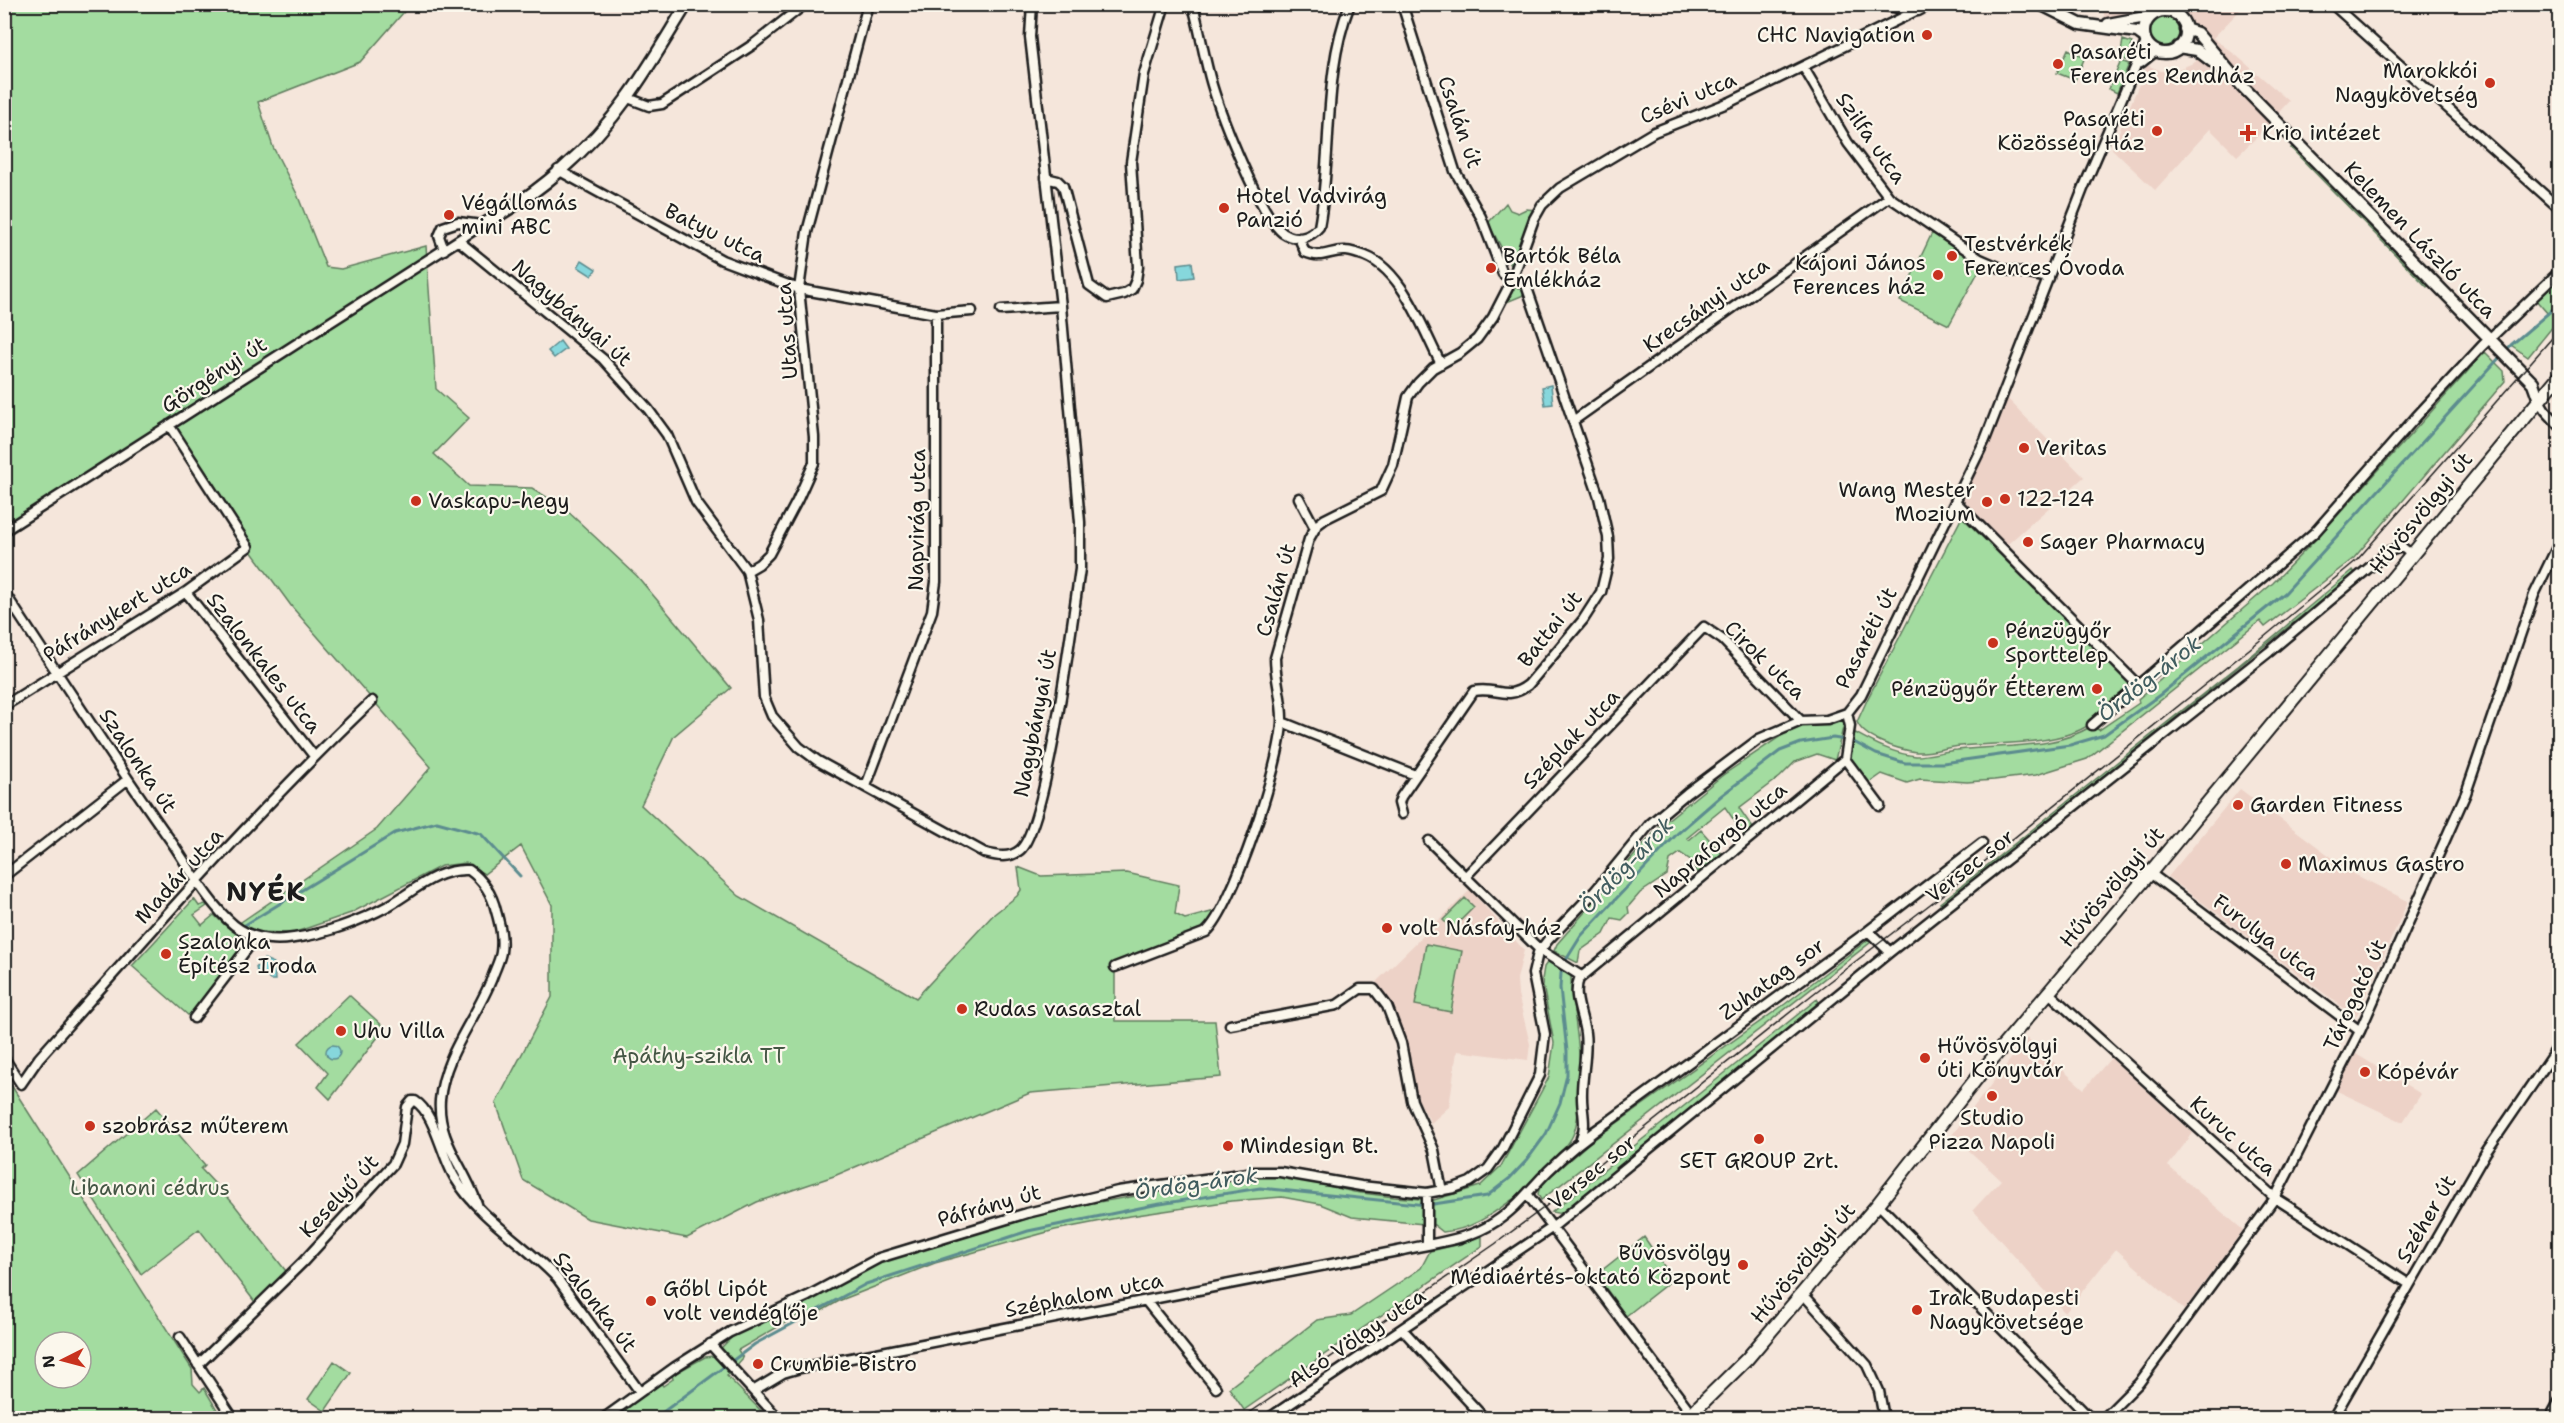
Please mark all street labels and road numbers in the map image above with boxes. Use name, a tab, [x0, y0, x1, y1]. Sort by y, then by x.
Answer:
street label: Csévi utca	[1636, 65, 1740, 131]
street label: Csalán út	[1431, 72, 1489, 172]
street label: Szilfa utca	[1829, 87, 1913, 189]
street label: Kelemen László utca	[2338, 155, 2502, 325]
street label: Batyu utca	[660, 197, 770, 269]
street label: Krecsányi utca	[1637, 251, 1775, 359]
street label: Nagybányai út	[506, 253, 638, 373]
street label: Utas utca	[770, 282, 804, 380]
street label: Görgényi út	[156, 330, 272, 420]
street label: Hűvösvölgyi út	[2363, 446, 2479, 580]
street label: Napvirág utca	[902, 449, 932, 591]
street label: Csalán út	[1249, 540, 1303, 640]
street label: Páfránykert utca	[38, 555, 196, 669]
street label: Pasaréti út	[1828, 582, 1904, 694]
street label: Battai út	[1511, 585, 1589, 673]
street label: Szalonkales utca	[200, 587, 328, 739]
street label: Cirok utca	[1718, 614, 1812, 706]
street label: Nagybányai út	[1007, 646, 1063, 800]
street label: Széplak utca	[1516, 683, 1626, 795]
street label: Szalonka út	[93, 703, 183, 819]
street label: Napraforgó utca	[1647, 776, 1793, 904]
street label: Hűvösvölgyi út	[2053, 821, 2171, 953]
street label: Madár utca	[128, 822, 230, 930]
street label: Versec sor	[1920, 823, 2020, 909]
street label: Furulya utca	[2207, 888, 2325, 986]
street label: Zuhatag sor	[1714, 931, 1830, 1027]
street label: Tárogató út	[2317, 935, 2393, 1055]
street label: Kuruc utca	[2184, 1090, 2282, 1182]
street label: Versec sor	[1542, 1128, 1642, 1216]
street label: Keselyű út	[293, 1148, 385, 1244]
street label: Széher út	[2389, 1170, 2463, 1268]
street label: Páfrány út	[934, 1178, 1044, 1234]
street label: Hűvösvölgyi út	[1744, 1197, 1862, 1329]
street label: Szalonka út	[547, 1246, 643, 1358]
street label: Széphalom utca	[1003, 1266, 1165, 1324]
street label: Alsó Völgy utca	[1283, 1282, 1431, 1394]

